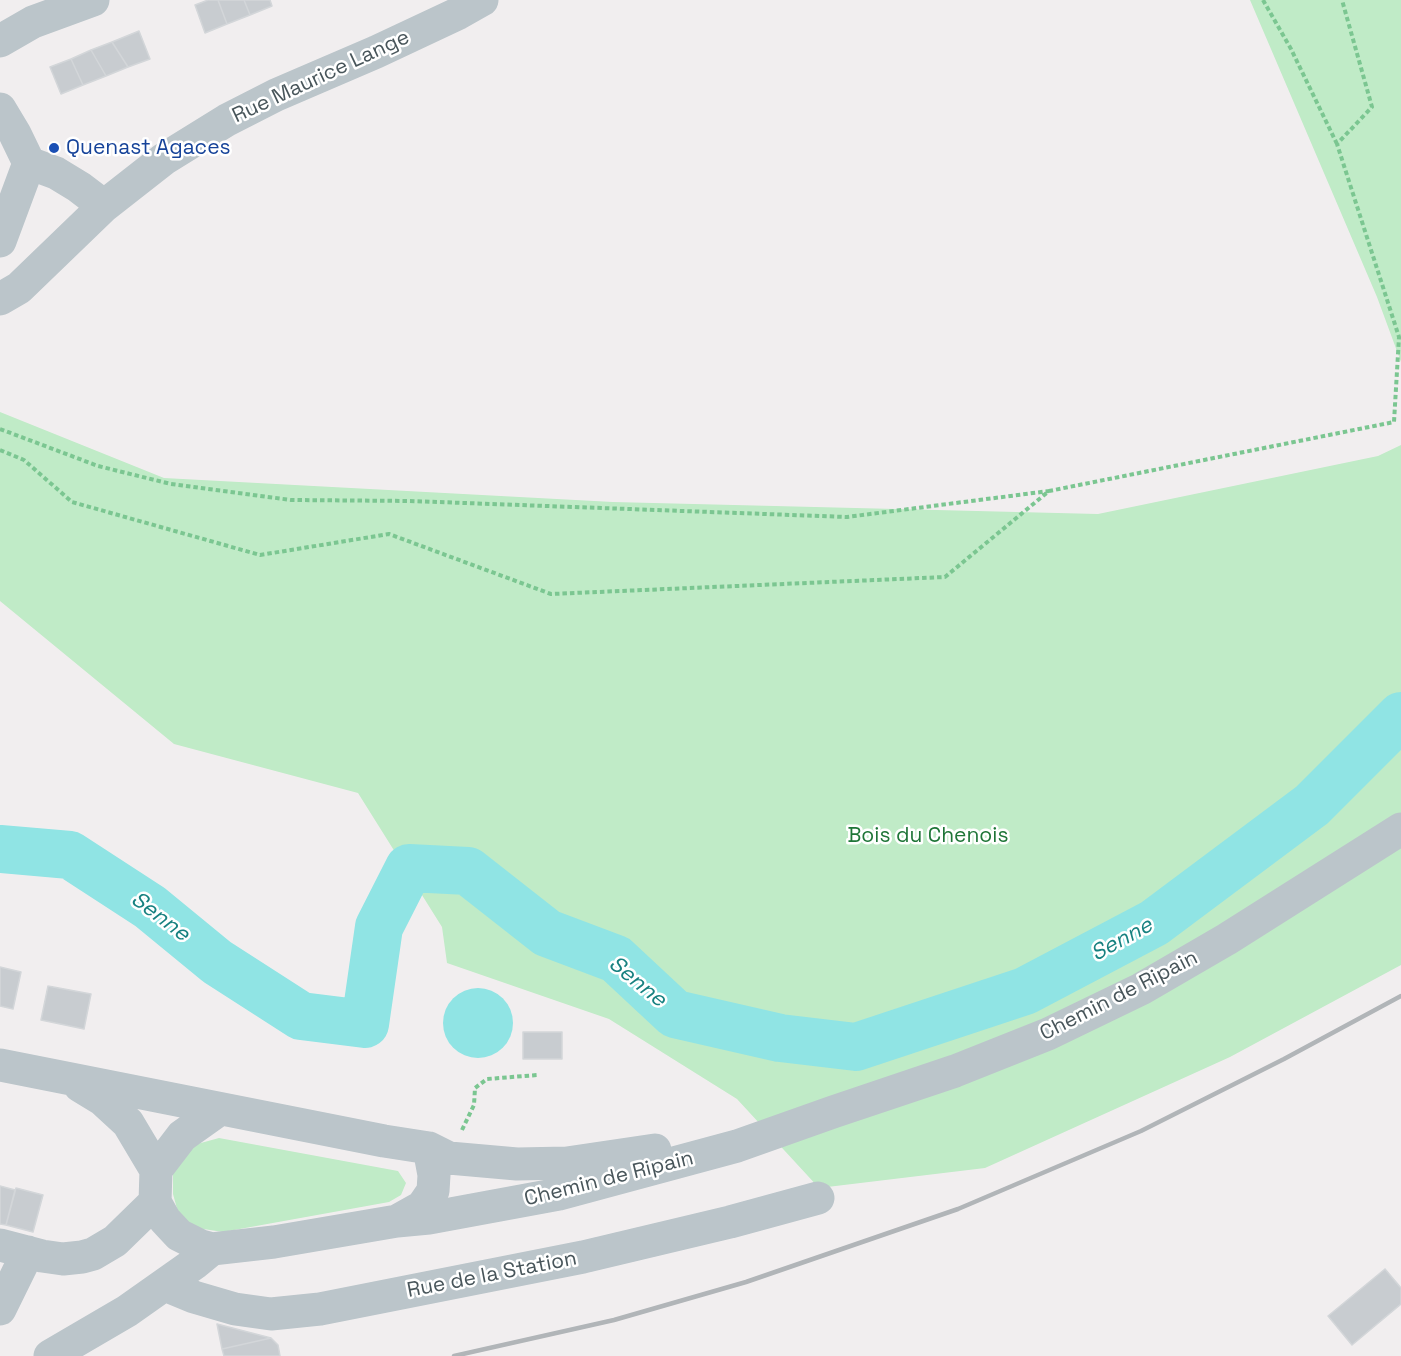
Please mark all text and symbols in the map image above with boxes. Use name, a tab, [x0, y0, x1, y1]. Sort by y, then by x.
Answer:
street label: Rue Maurice Lange	[228, 25, 414, 129]
place label: Quenast Agaces	[66, 135, 231, 161]
marker: Quenast Agaces	[47, 141, 61, 155]
park label: Bois du Chenois	[847, 823, 1009, 849]
water label: Senne	[125, 886, 195, 948]
water label: Senne	[1087, 912, 1157, 968]
street label: Chemin de Ripain	[1036, 945, 1202, 1047]
water label: Senne	[603, 951, 671, 1013]
street label: Chemin de Ripain	[522, 1146, 696, 1212]
street label: Rue de la Station	[405, 1246, 579, 1304]

